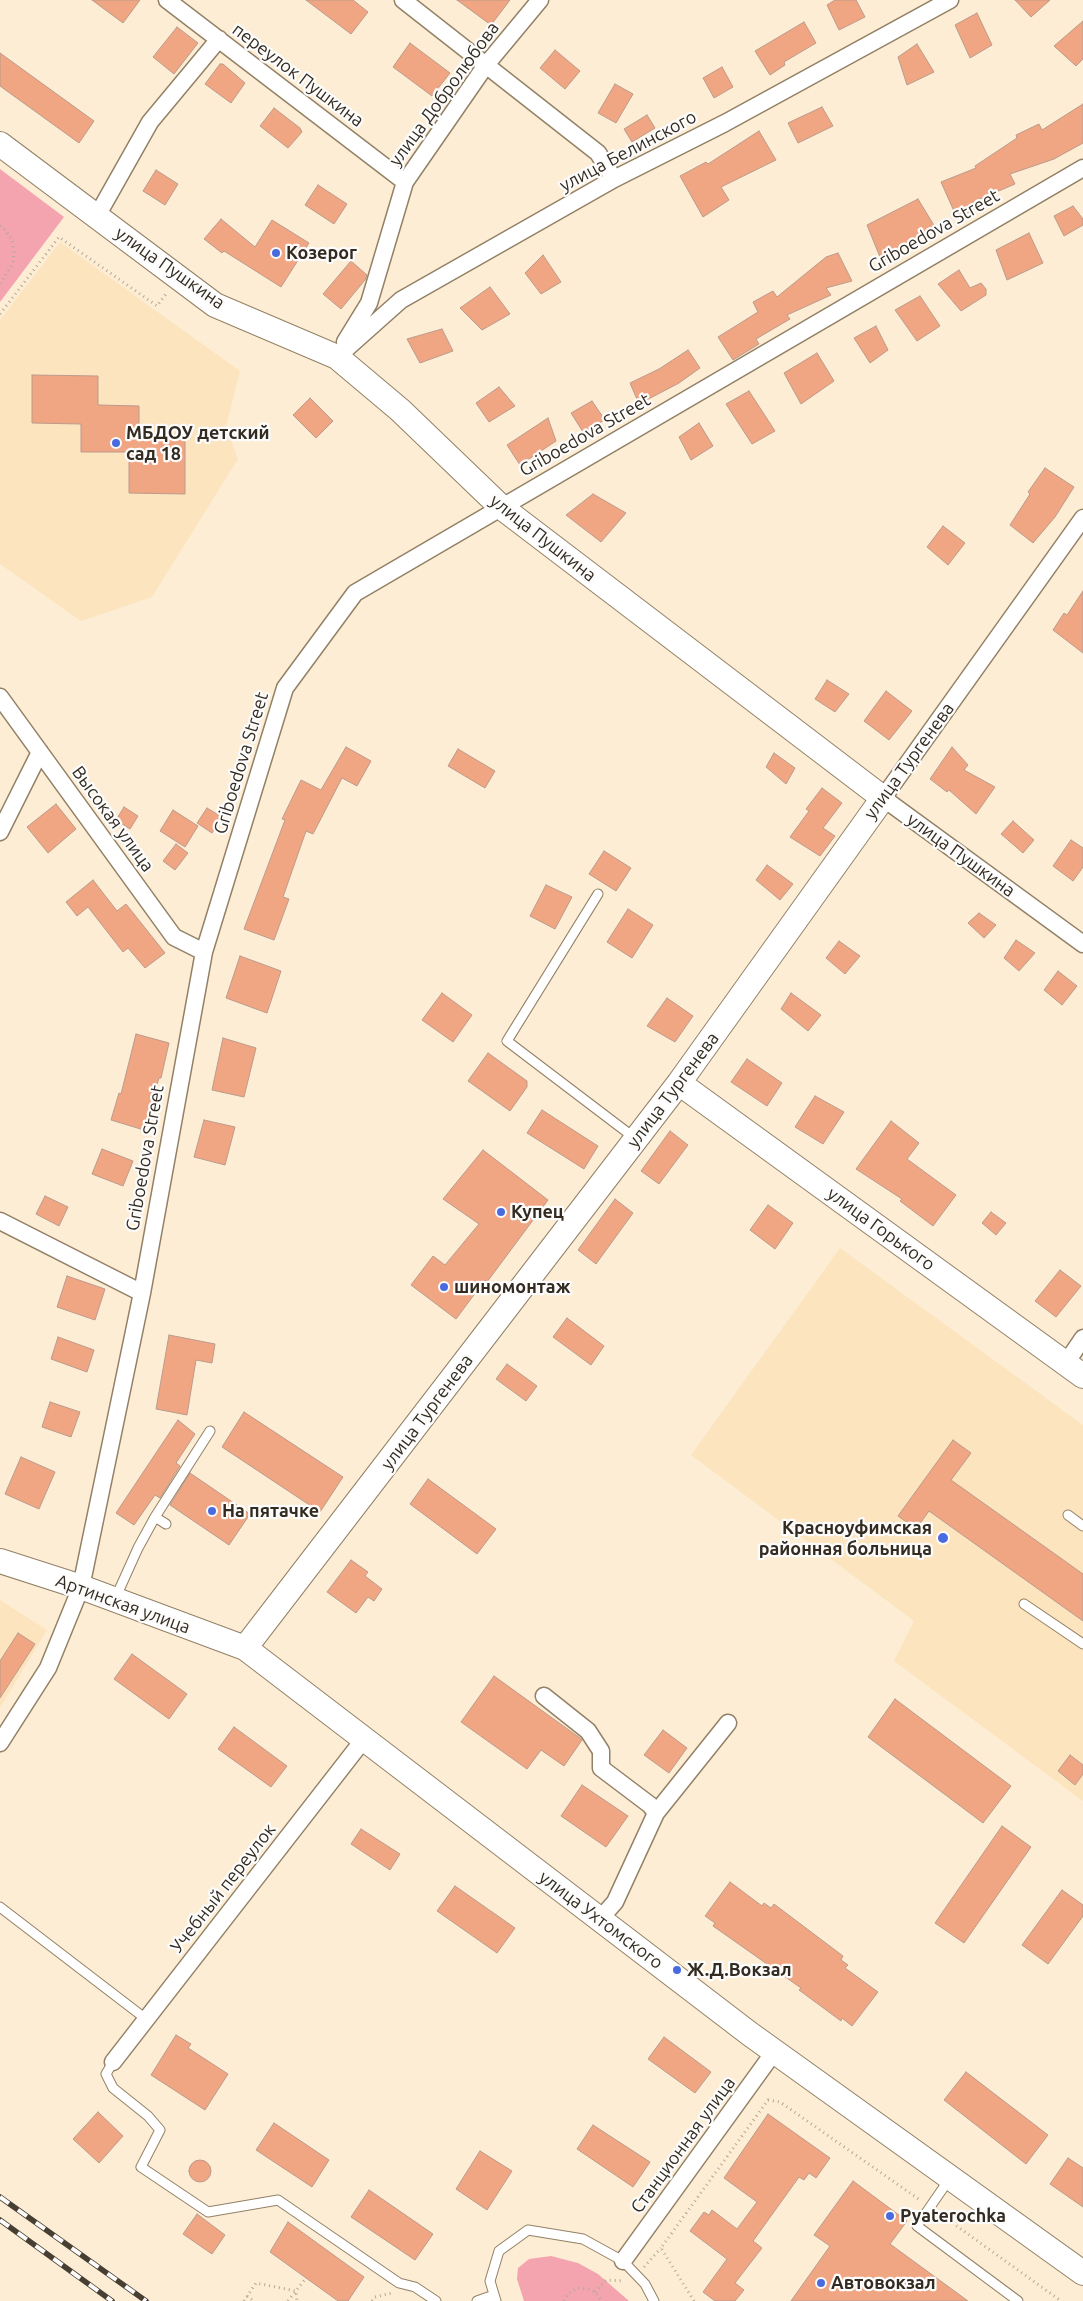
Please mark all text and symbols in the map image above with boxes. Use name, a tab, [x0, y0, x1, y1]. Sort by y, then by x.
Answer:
street label: улица Добролюбова	[384, 18, 504, 170]
street label: переулок Пушкина	[228, 19, 368, 131]
street label: улица Белинского	[556, 106, 700, 196]
street label: Griboedova Street	[865, 185, 1003, 277]
street label: улица Пушкина	[111, 222, 229, 314]
place label: Козерог	[286, 242, 357, 264]
marker: Козерог	[270, 247, 282, 259]
street label: Griboedova Street	[516, 389, 654, 481]
place label: МБДОУ детский сад 18	[126, 422, 270, 464]
marker: МБДОУ детский сад 18	[110, 437, 122, 449]
street label: улица Пушкина	[486, 490, 600, 586]
street label: Griboedova Street	[209, 689, 273, 837]
street label: улица Тургенева	[859, 698, 959, 824]
street label: Высокая улица	[67, 762, 159, 876]
street label: улица Пушкина	[903, 808, 1019, 902]
street label: улица Тургенева	[622, 1028, 724, 1152]
street label: Griboedova Street	[122, 1083, 168, 1233]
street label: улица Горького	[823, 1183, 939, 1275]
place label: Купец	[511, 1201, 564, 1223]
marker: Купец	[495, 1206, 507, 1218]
place label: шиномонтаж	[454, 1276, 570, 1298]
marker: шиномонтаж	[438, 1281, 450, 1293]
street label: улица Тургенева	[376, 1350, 478, 1474]
place label: На пятачке	[222, 1500, 319, 1522]
marker: На пятачке	[206, 1505, 218, 1517]
place label: Красноуфимская районная больница	[759, 1517, 932, 1560]
marker: Красноуфимская районная больница	[936, 1531, 950, 1545]
street label: Артинская улица	[53, 1570, 193, 1638]
street label: Учебный переулок	[166, 1819, 280, 1957]
street label: улица Ухтомского	[535, 1866, 667, 1974]
place label: Ж.Д.Вокзал	[687, 1959, 792, 1981]
marker: Ж.Д.Вокзал	[671, 1964, 683, 1976]
street label: Станционная улица	[626, 2073, 740, 2217]
place label: Pyaterochka	[900, 2205, 1006, 2227]
marker: Pyaterochka	[884, 2210, 896, 2222]
place label: Автовокзал	[831, 2272, 936, 2294]
marker: Автовокзал	[815, 2277, 827, 2289]

